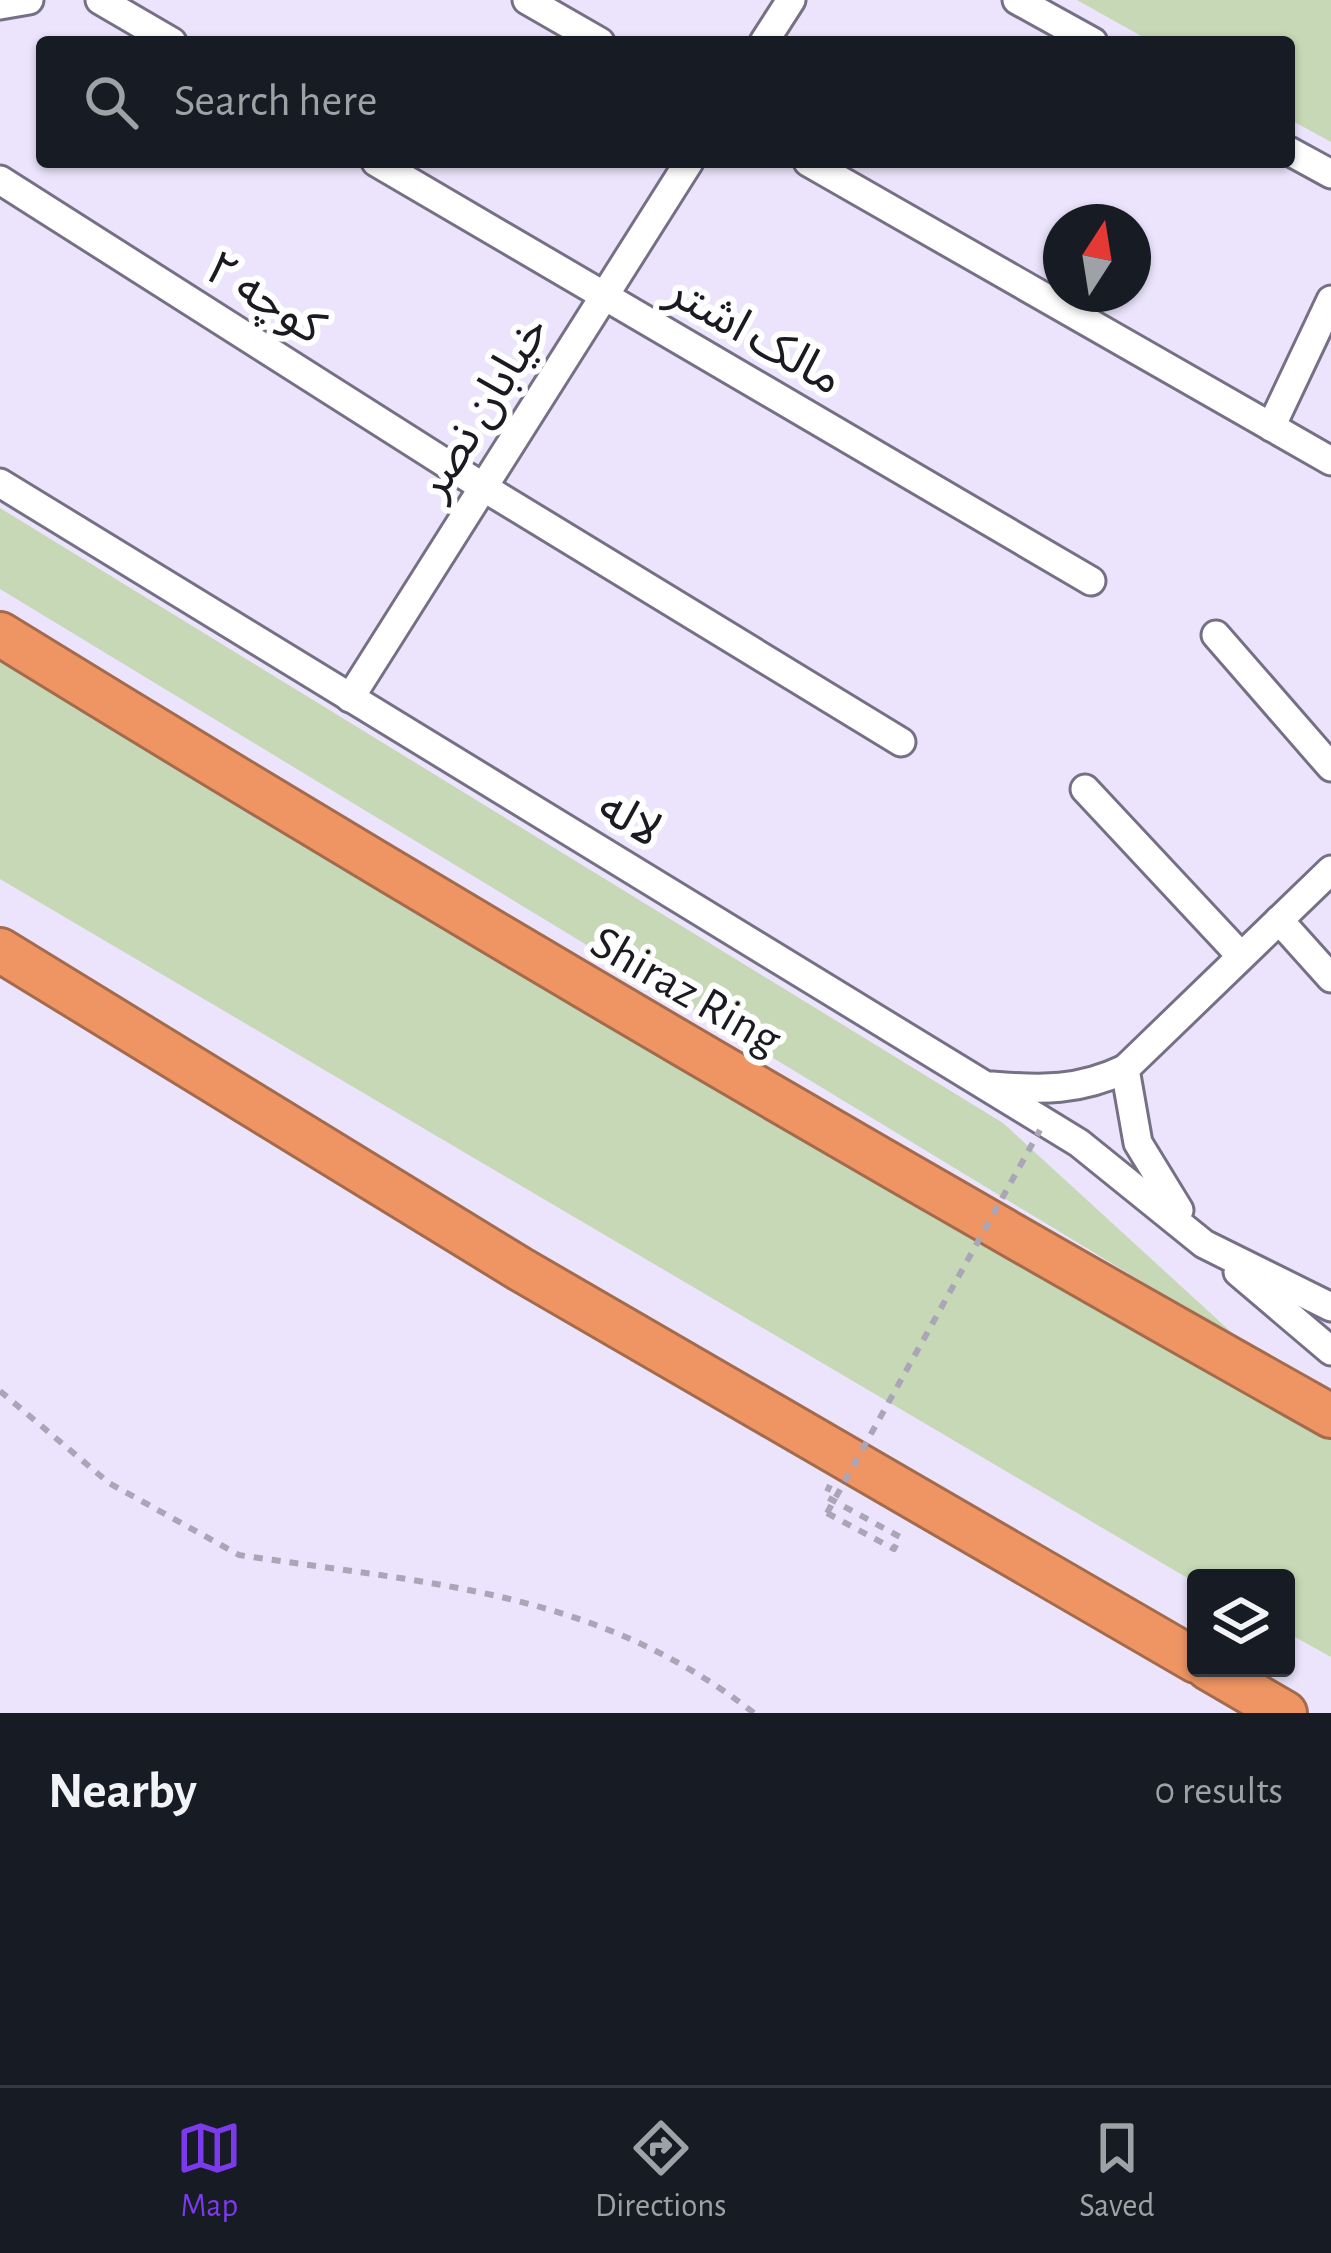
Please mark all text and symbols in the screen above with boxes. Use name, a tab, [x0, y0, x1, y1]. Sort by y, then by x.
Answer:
search box	[36, 36, 1295, 168]
icon: search	[78, 69, 144, 135]
text: Search here	[174, 79, 377, 124]
north arrow	[1043, 204, 1151, 312]
street label: کوچه ۲	[195, 244, 333, 357]
street label: مالک اشتر	[657, 266, 850, 405]
street label: خیابان نصر	[408, 308, 559, 510]
street label: لاله	[590, 783, 669, 857]
street label: Shiraz Ring	[583, 918, 789, 1065]
map controls	[1187, 1569, 1295, 1677]
button: layers	[1187, 1569, 1295, 1677]
text: Nearby	[48, 1766, 197, 1817]
text: 0 results	[1155, 1772, 1283, 1811]
tab: Map	[176, 2115, 242, 2227]
tab: Directions	[595, 2115, 726, 2227]
tab: Saved	[1079, 2115, 1155, 2227]

